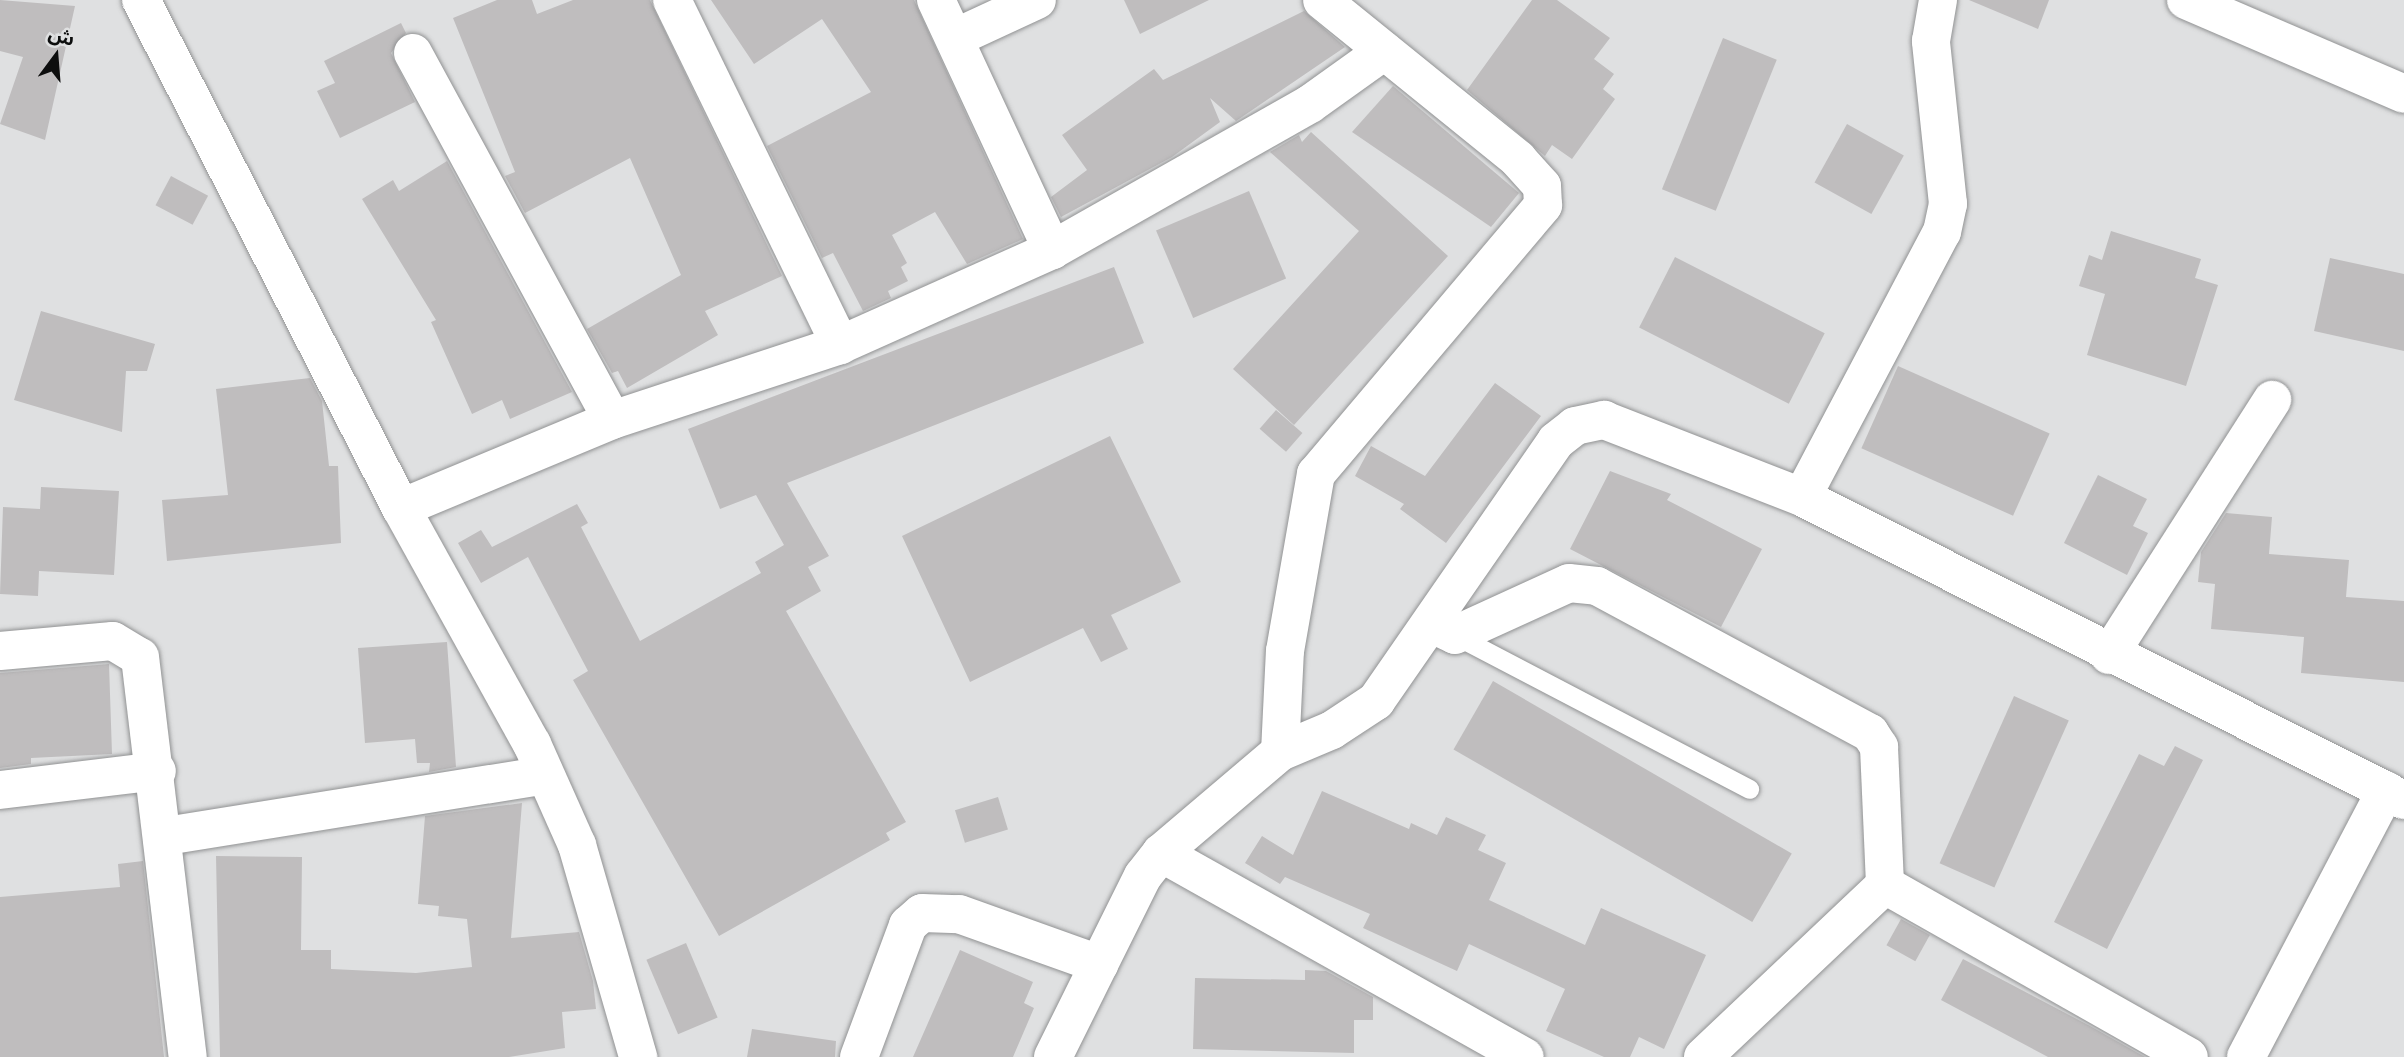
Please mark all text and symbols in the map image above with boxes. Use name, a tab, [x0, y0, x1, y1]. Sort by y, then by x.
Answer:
north arrow	[21, 21, 91, 91]
text: ش	[46, 22, 77, 50]

